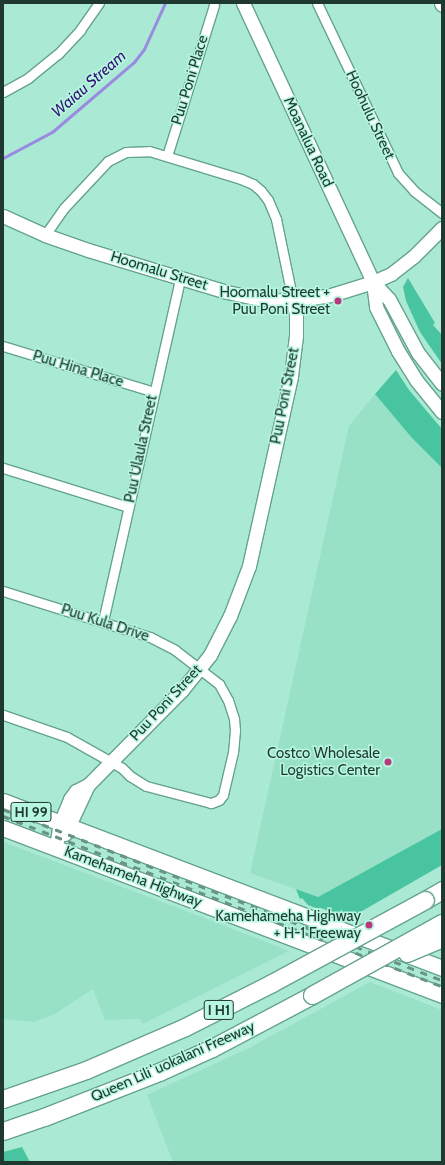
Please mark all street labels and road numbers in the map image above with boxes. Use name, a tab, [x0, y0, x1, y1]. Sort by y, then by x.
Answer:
street label: Puu Poni Place	[168, 33, 212, 127]
street label: Hoohulu Street	[342, 68, 398, 162]
street label: Moanalua Road	[279, 94, 337, 190]
street label: Hoomalu Street	[108, 248, 210, 294]
street label: Puu Poni Street	[267, 346, 303, 446]
street label: Puu Hina Place	[31, 347, 125, 391]
street label: Puu Ulaula Street	[121, 394, 161, 504]
street label: Puu Kula Drive	[59, 600, 151, 646]
street label: Puu Poni Street	[126, 661, 206, 745]
road number: HI 99	[10, 800, 52, 824]
street label: Kamehameha Highway	[62, 842, 204, 912]
road number: I H1	[203, 998, 235, 1022]
street label: Queen Liliʻuokalani Freeway	[88, 1018, 258, 1106]

